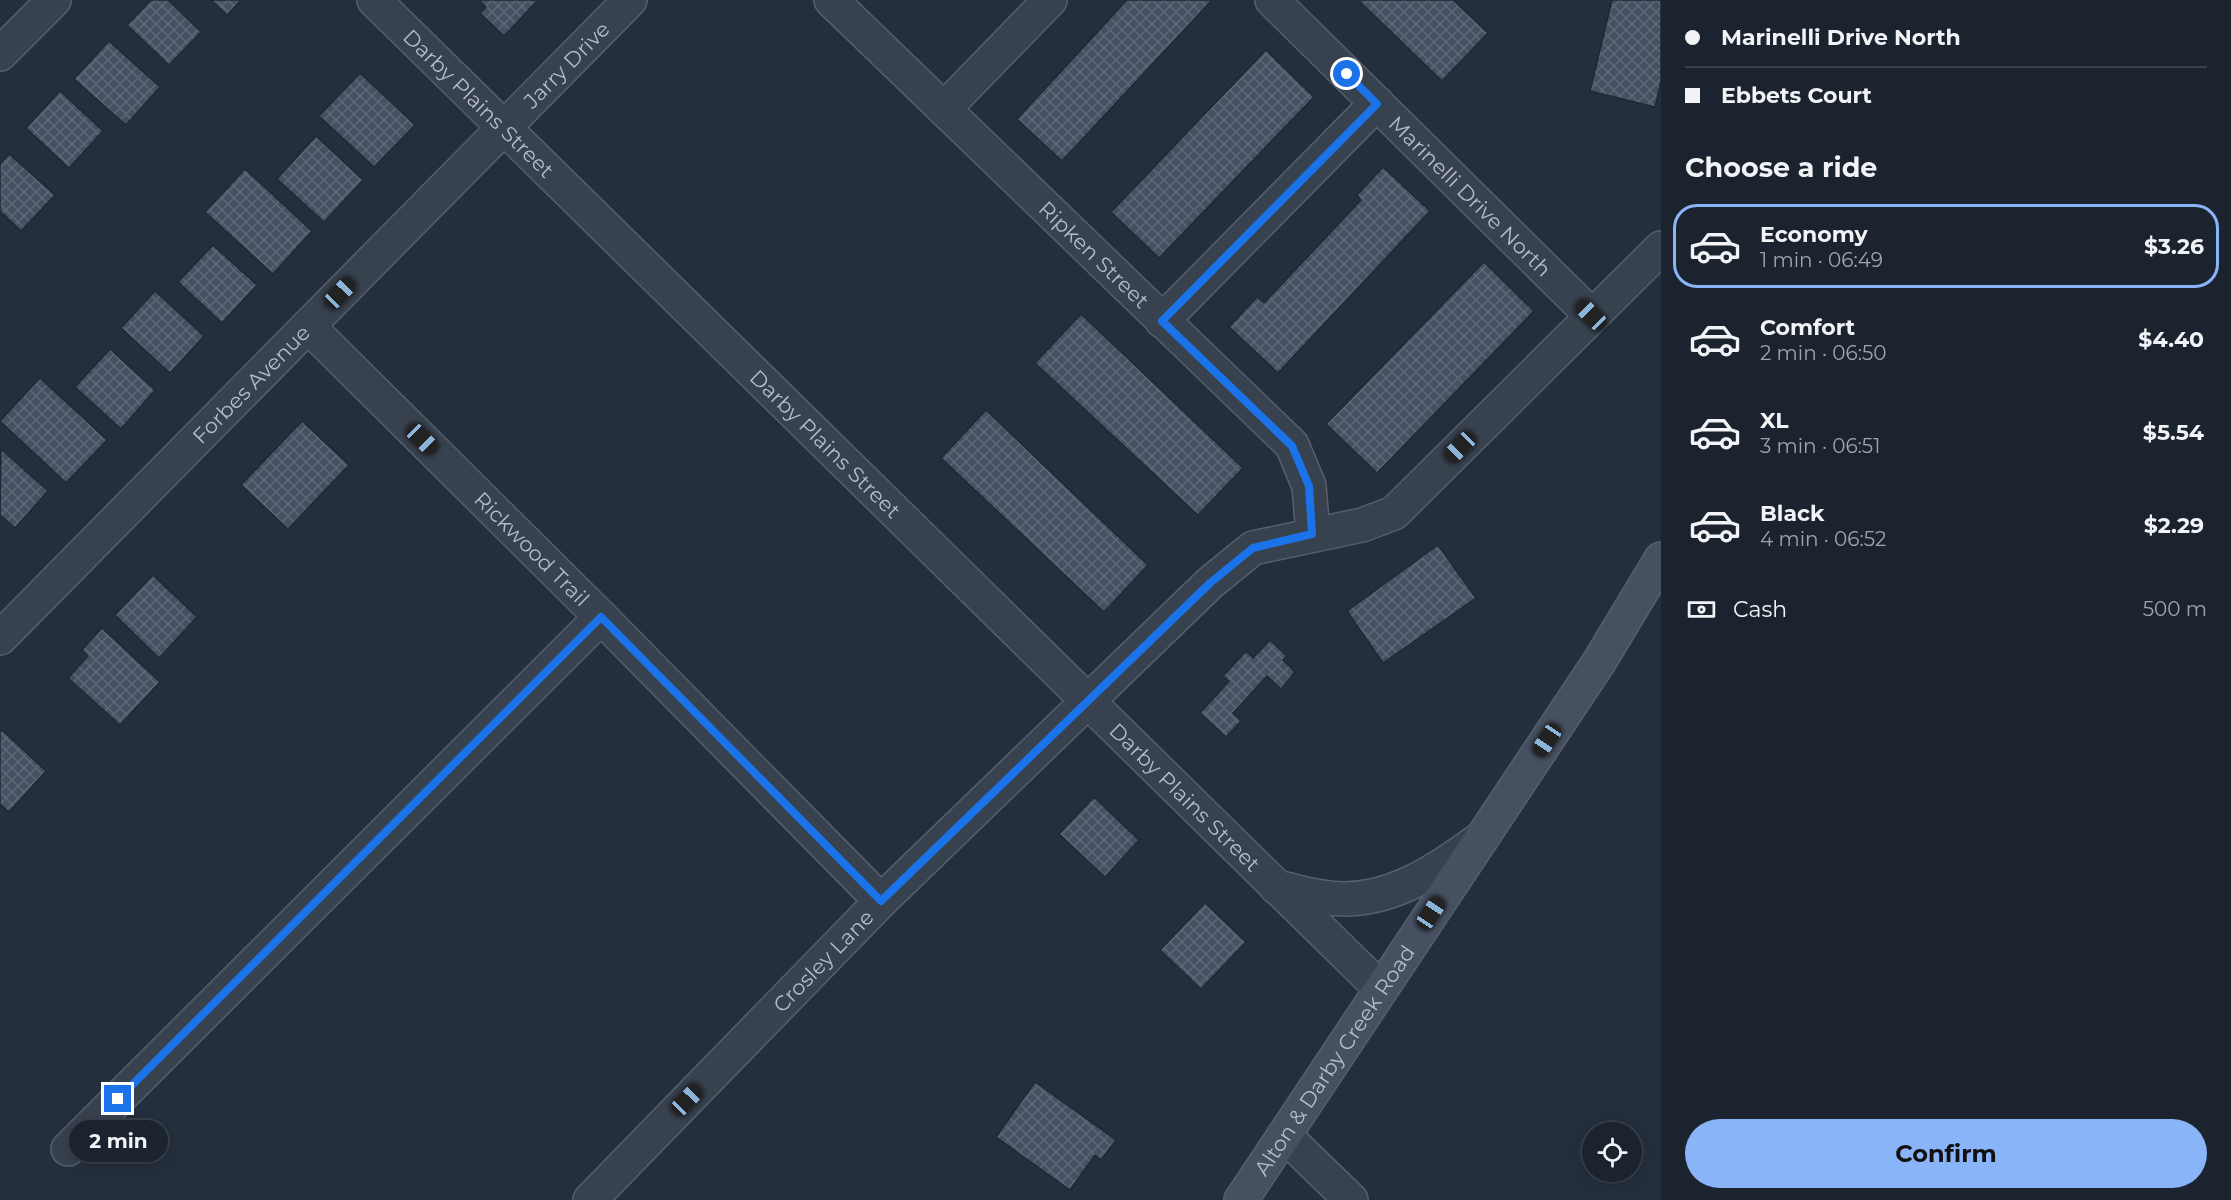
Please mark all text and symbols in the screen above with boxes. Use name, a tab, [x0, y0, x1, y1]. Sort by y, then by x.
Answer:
street label: Jarry Drive	[518, 16, 614, 114]
street label: Darby Plains Street	[398, 24, 559, 182]
text: Marinelli Drive North	[1721, 24, 1961, 51]
route start	[1333, 60, 1360, 87]
text: Ebbets Court	[1721, 82, 1872, 109]
street label: Marinelli Drive North	[1384, 111, 1557, 282]
text: Choose a ride	[1685, 151, 1877, 184]
street label: Ripken Street	[1034, 195, 1155, 313]
icon: car	[1688, 219, 1742, 273]
text: Economy	[1760, 221, 1868, 248]
text: $3.26	[2144, 233, 2204, 260]
text: 1 min · 06:49	[1760, 248, 1883, 272]
car	[321, 274, 359, 312]
car	[1572, 296, 1610, 334]
icon: car	[1688, 312, 1742, 366]
text: Comfort	[1760, 314, 1855, 341]
street label: Forbes Avenue	[187, 320, 315, 448]
text: $4.40	[2138, 326, 2204, 353]
text: 2 min · 06:50	[1760, 341, 1886, 365]
street label: Darby Plains Street	[745, 364, 906, 523]
icon: car	[1688, 405, 1742, 459]
text: XL	[1760, 407, 1789, 434]
text: $5.54	[2143, 419, 2204, 446]
car	[403, 420, 441, 458]
car	[1441, 428, 1479, 466]
text: 3 min · 06:51	[1760, 434, 1880, 458]
street label: Rickwood Trail	[470, 486, 595, 611]
icon: car	[1688, 498, 1742, 552]
text: Black	[1760, 500, 1824, 527]
text: $2.29	[2144, 512, 2204, 539]
text: 4 min · 06:52	[1760, 527, 1886, 551]
icon: cash	[1685, 593, 1718, 626]
text: Cash	[1733, 596, 1787, 623]
text: 500 m	[2143, 597, 2207, 621]
street label: Darby Plains Street	[1105, 717, 1266, 876]
car	[1529, 720, 1565, 760]
car	[1413, 893, 1449, 933]
street label: Crosley Lane	[768, 904, 878, 1017]
street label: Alton & Darby Creek Road	[1248, 940, 1420, 1180]
car	[668, 1081, 706, 1119]
route end	[104, 1085, 131, 1112]
button: Confirm	[1685, 1119, 2207, 1188]
callout: 2 min	[68, 1120, 168, 1162]
map controls	[1582, 1122, 1642, 1182]
button: locate	[1582, 1122, 1642, 1182]
text: 2 min	[89, 1129, 148, 1153]

